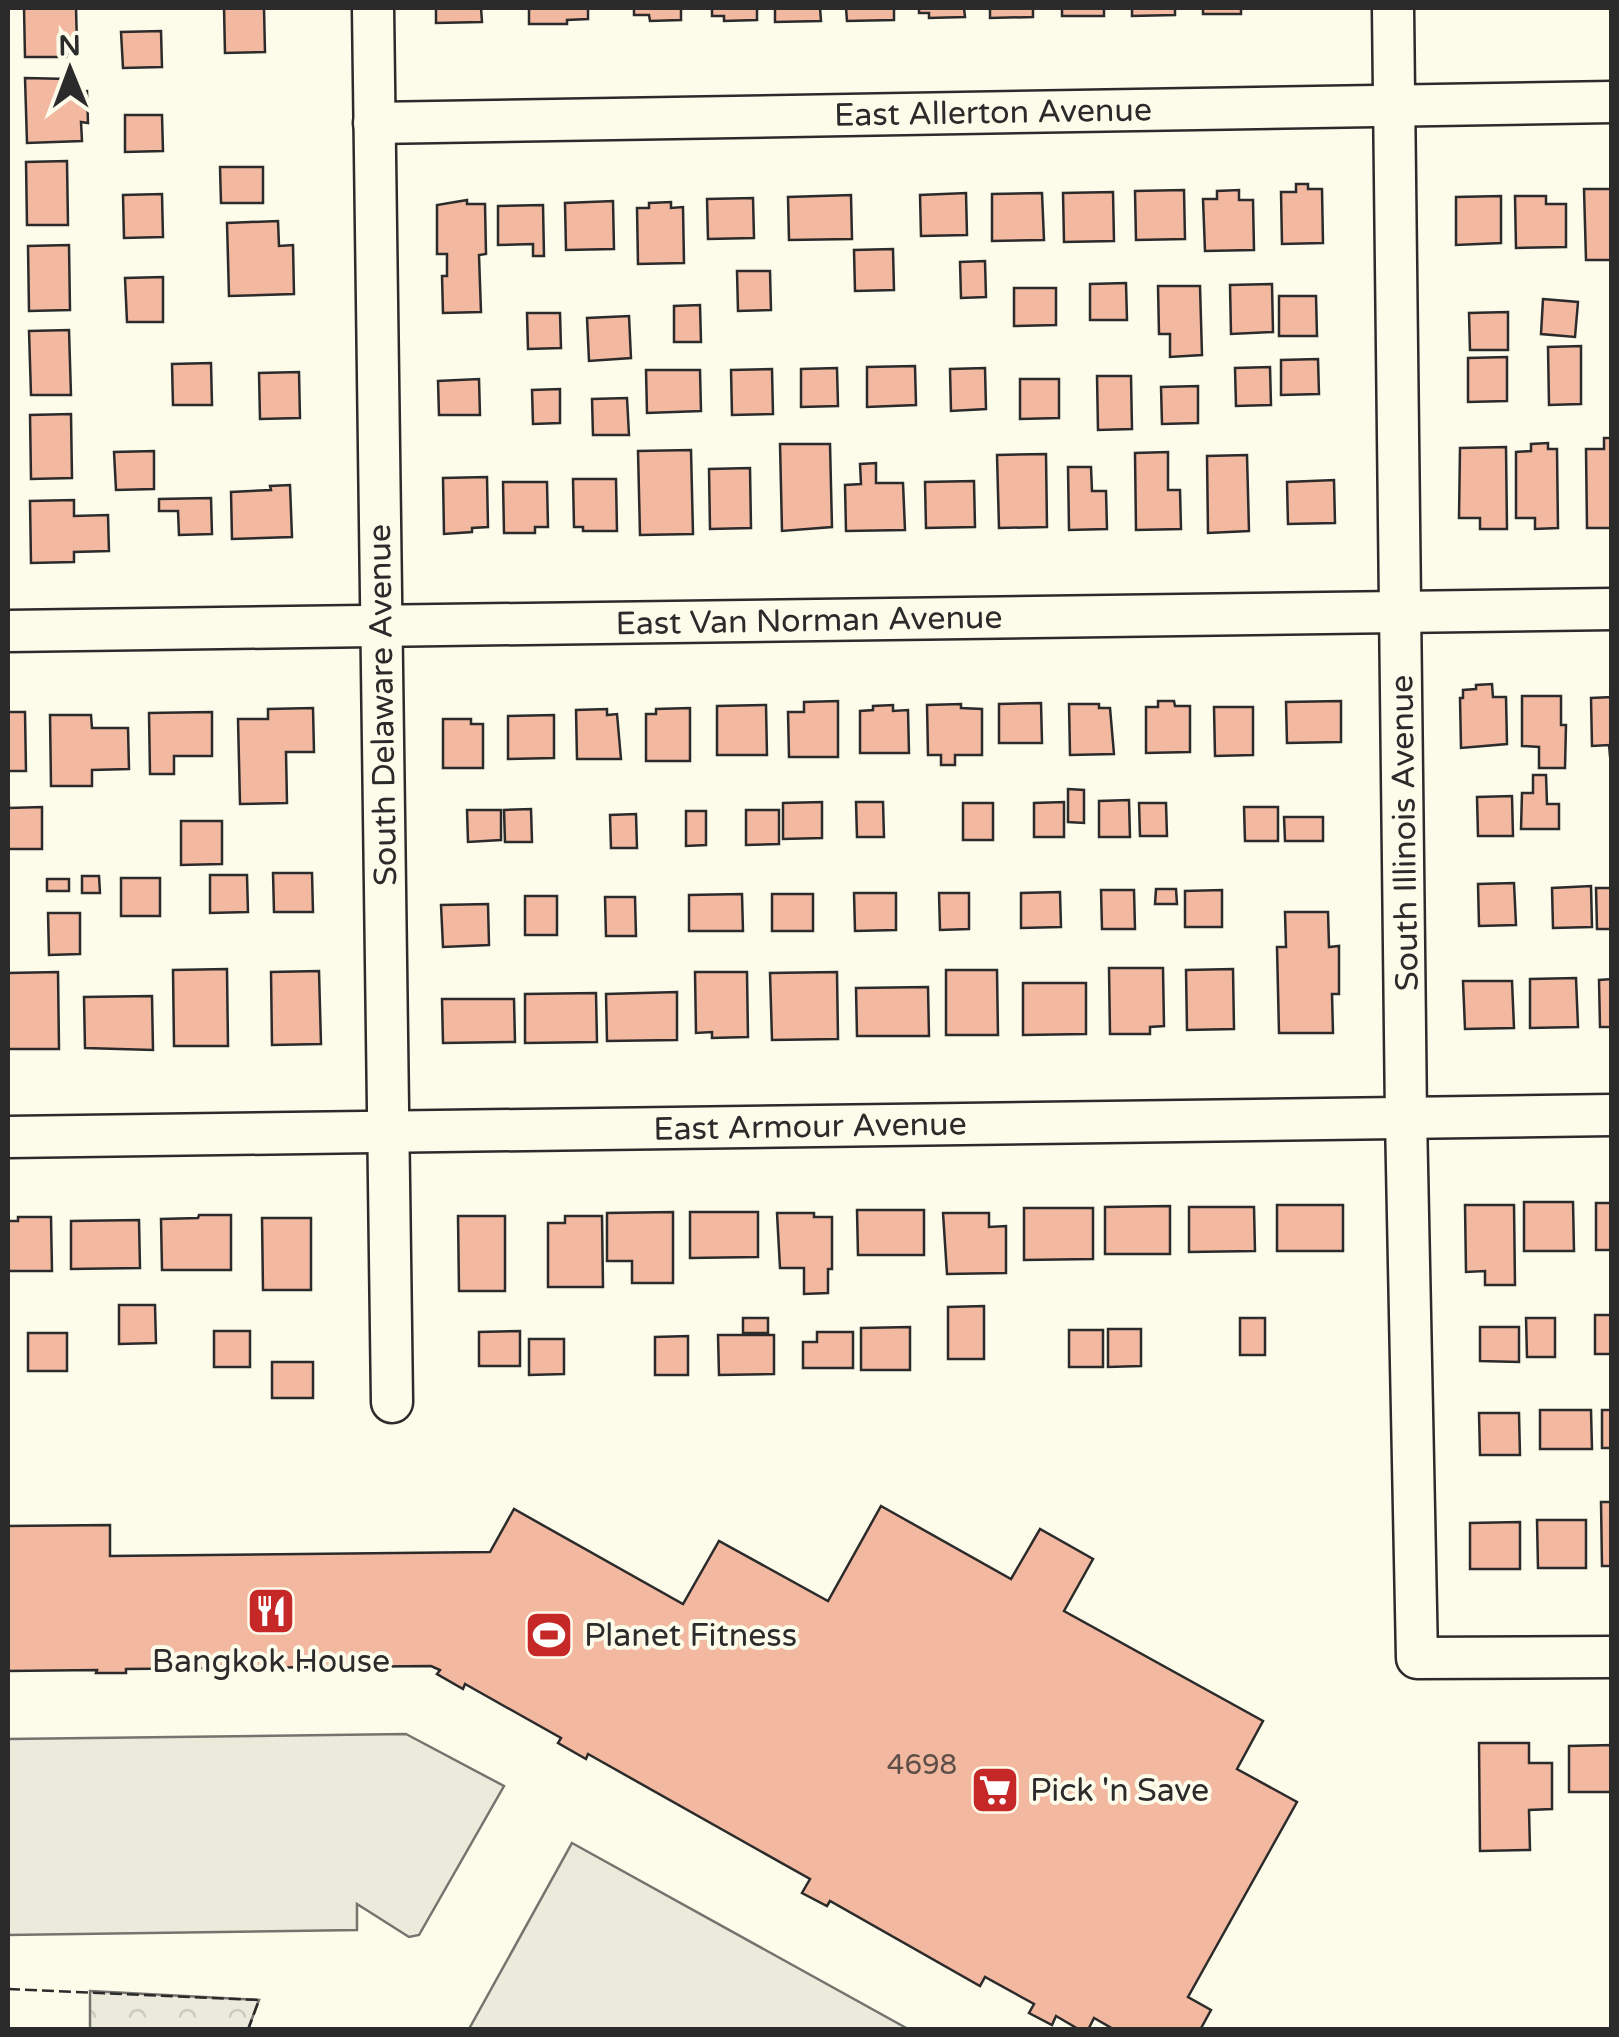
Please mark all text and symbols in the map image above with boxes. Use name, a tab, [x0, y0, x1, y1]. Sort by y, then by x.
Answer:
north arrow	[20, 20, 120, 120]
text: N	[58, 29, 81, 63]
street label: East Allerton Avenue	[834, 91, 1152, 135]
street label: South Delaware Avenue	[361, 524, 405, 886]
street label: East Van Norman Avenue	[615, 599, 1003, 643]
street label: South Illinois Avenue	[1383, 674, 1427, 992]
street label: East Armour Avenue	[653, 1105, 967, 1149]
restaurant icon: Bangkok House	[245, 1585, 297, 1637]
sports icon: Planet Fitness	[523, 1609, 575, 1661]
place label: Planet Fitness	[584, 1617, 797, 1655]
place label: Bangkok House	[152, 1643, 390, 1681]
house number: 4698	[887, 1748, 957, 1782]
supermarket icon: Pick 'n Save	[969, 1764, 1021, 1816]
place label: Pick 'n Save	[1030, 1772, 1209, 1810]

